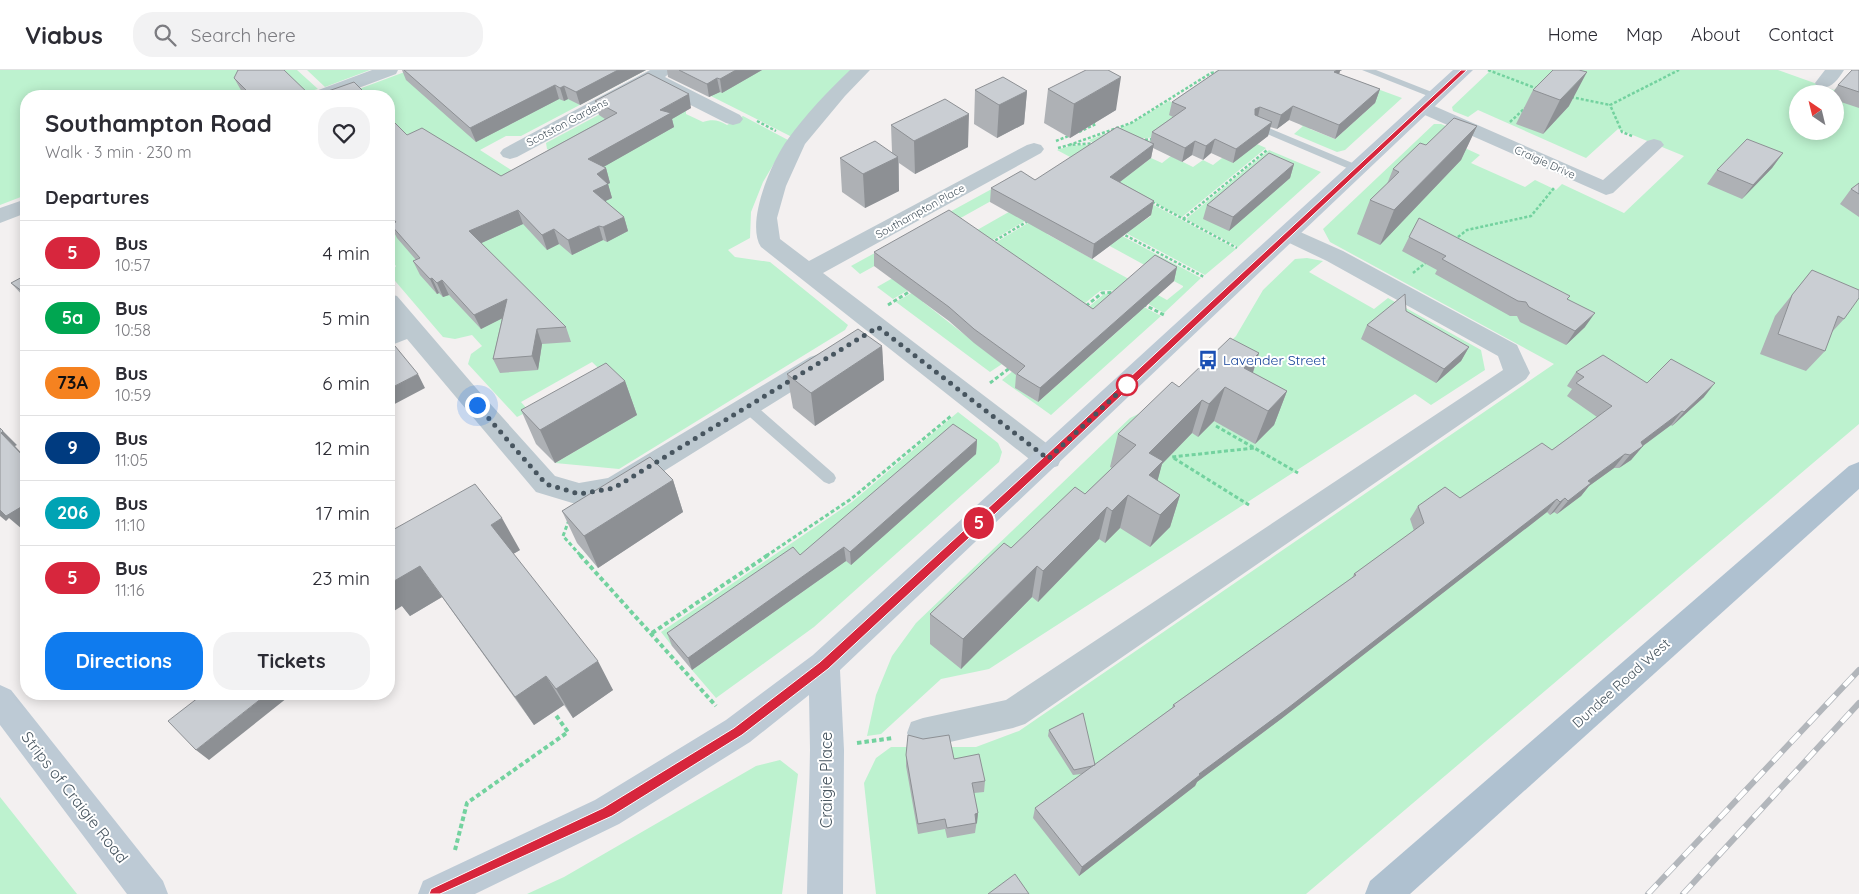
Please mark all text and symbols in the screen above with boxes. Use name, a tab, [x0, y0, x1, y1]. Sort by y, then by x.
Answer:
search box	[133, 12, 483, 57]
text: Viabus	[25, 20, 103, 50]
icon: search	[151, 21, 179, 49]
text: Search here	[191, 23, 296, 47]
text: Home	[1548, 23, 1598, 46]
text: Map	[1626, 23, 1663, 46]
text: About	[1691, 23, 1741, 46]
text: Contact	[1769, 23, 1834, 46]
north arrow	[1789, 85, 1844, 140]
map controls	[1789, 85, 1844, 140]
street label: Scotston Gardens	[524, 95, 610, 149]
button: heart	[318, 107, 370, 159]
text: Southampton Road	[45, 108, 272, 138]
text: Walk · 3 min · 230 m	[45, 142, 192, 162]
street label: Craigie Drive	[1512, 142, 1578, 182]
street label: Southampton Place	[873, 181, 967, 241]
text: Departures	[45, 185, 149, 209]
text: Bus	[115, 231, 148, 255]
text: 5	[67, 241, 78, 264]
text: 4 min	[322, 241, 370, 265]
text: 10:57	[115, 255, 150, 275]
text: Bus	[115, 296, 148, 320]
text: 5a	[62, 306, 83, 329]
text: 5 min	[322, 306, 370, 330]
text: 10:58	[115, 320, 151, 340]
bus stop icon: Lavender Street	[1197, 349, 1219, 371]
place label: Lavender Street	[1223, 351, 1326, 369]
text: Bus	[115, 361, 148, 385]
text: 73A	[57, 371, 88, 394]
text: 6 min	[322, 371, 370, 395]
unlabelled marker	[1116, 374, 1138, 396]
text: 10:59	[115, 385, 151, 405]
your location	[465, 393, 490, 418]
text: Bus	[115, 426, 148, 450]
text: 9	[67, 436, 78, 459]
text: 12 min	[315, 436, 370, 460]
text: 11:05	[115, 450, 148, 470]
text: Bus	[115, 491, 148, 515]
text: 206	[57, 501, 88, 524]
text: 17 min	[316, 501, 370, 525]
line badge: 5	[963, 507, 995, 539]
text: 5	[974, 511, 984, 534]
text: 11:10	[115, 515, 145, 535]
text: Bus	[115, 556, 148, 580]
text: 5	[67, 566, 78, 589]
text: 23 min	[312, 566, 370, 590]
text: 11:16	[115, 580, 144, 600]
button: Directions	[45, 632, 203, 690]
button: Tickets	[213, 632, 370, 690]
street label: Dundee Road West	[1568, 634, 1674, 732]
street label: Strips of Craigie Road	[17, 727, 133, 867]
street label: Craigie Place	[816, 732, 836, 828]

